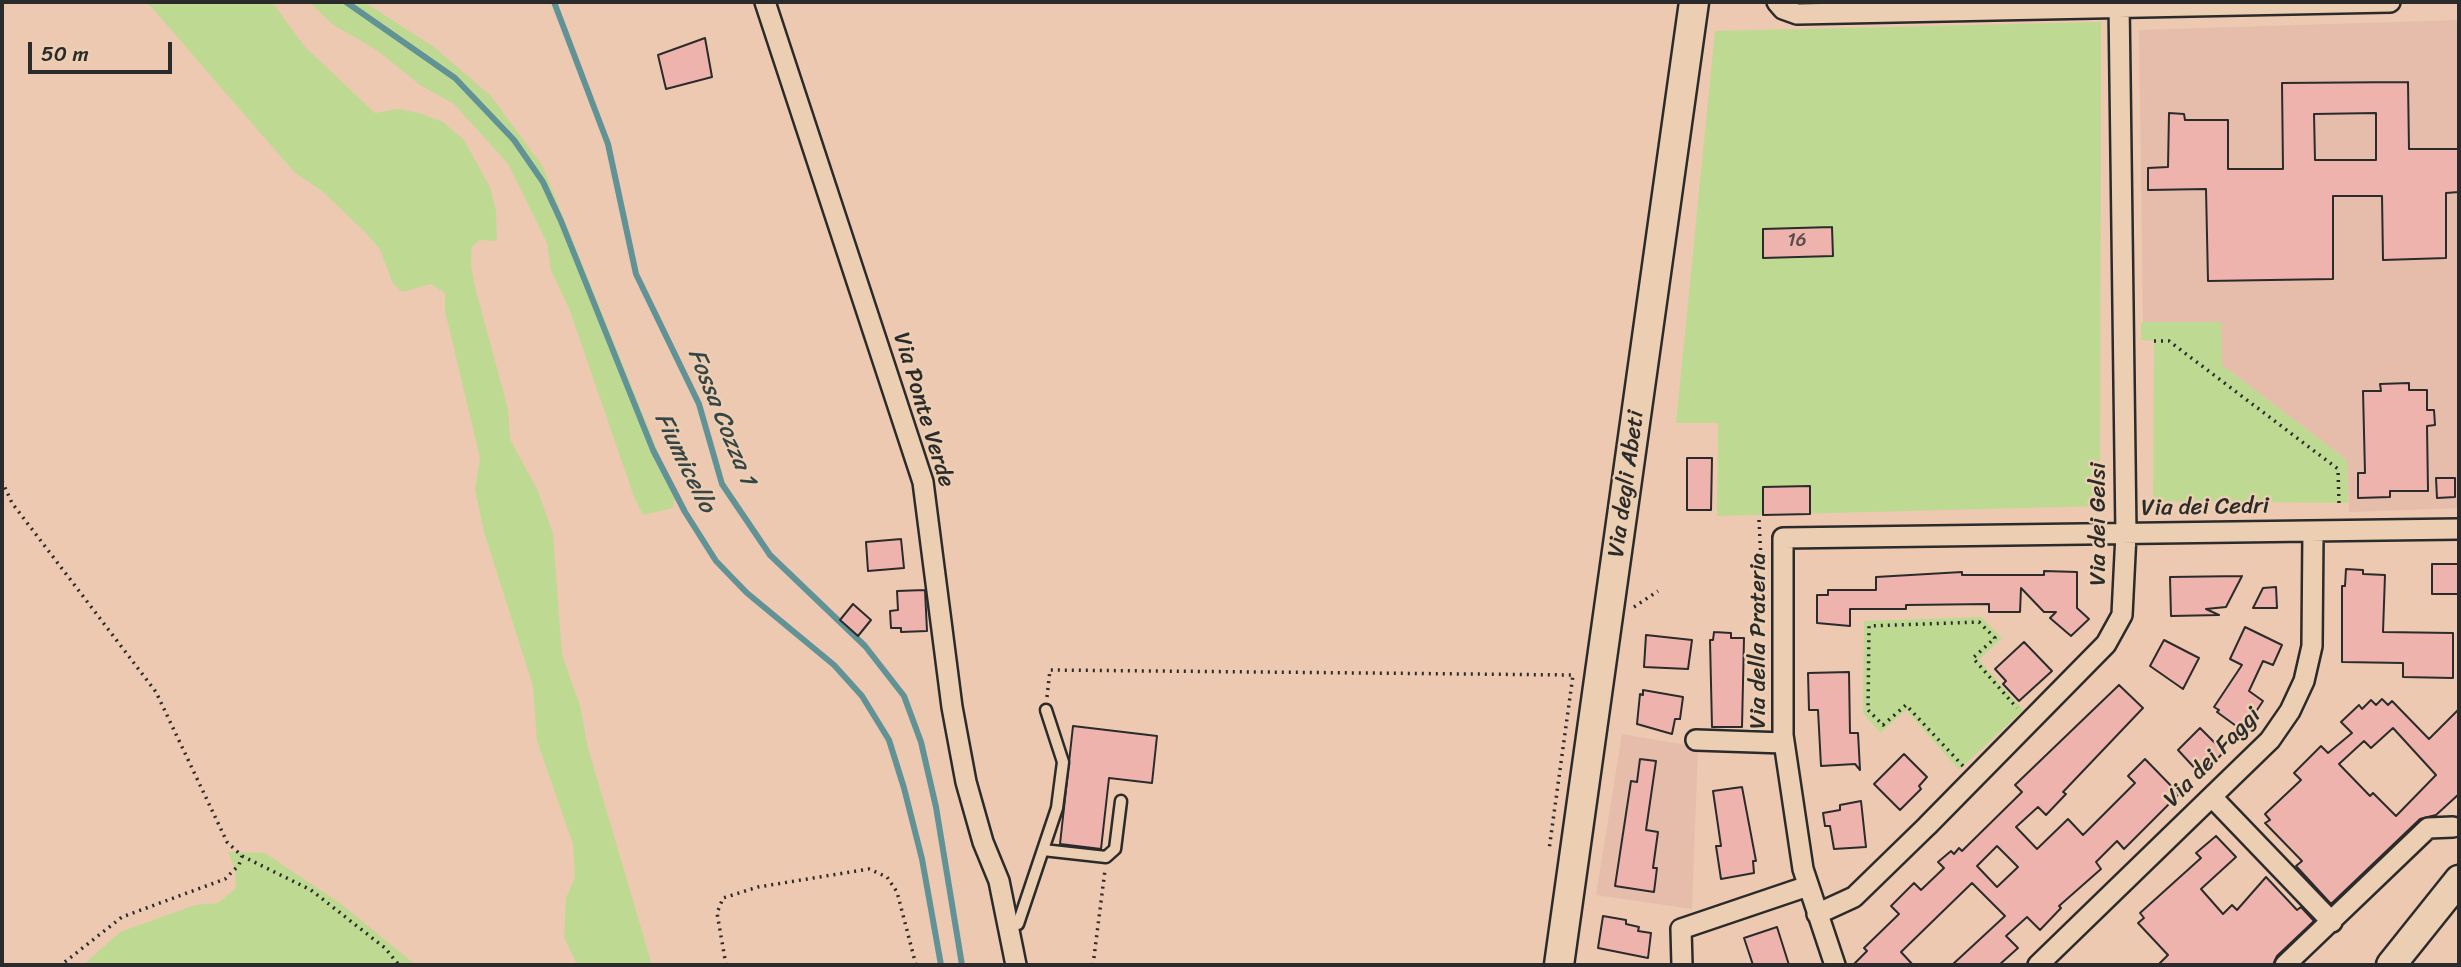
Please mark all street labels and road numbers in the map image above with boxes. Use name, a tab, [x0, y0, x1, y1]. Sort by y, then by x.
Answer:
street label: Via Ponte Verde	[886, 329, 960, 491]
street label: Via degli Abeti	[1603, 409, 1651, 559]
street label: Via dei Gelsi	[2085, 462, 2113, 586]
street label: Via dei Cedri	[2141, 493, 2269, 523]
street label: Via della Prateria	[1745, 553, 1773, 729]
street label: Via dei Faggi	[2159, 703, 2267, 813]

